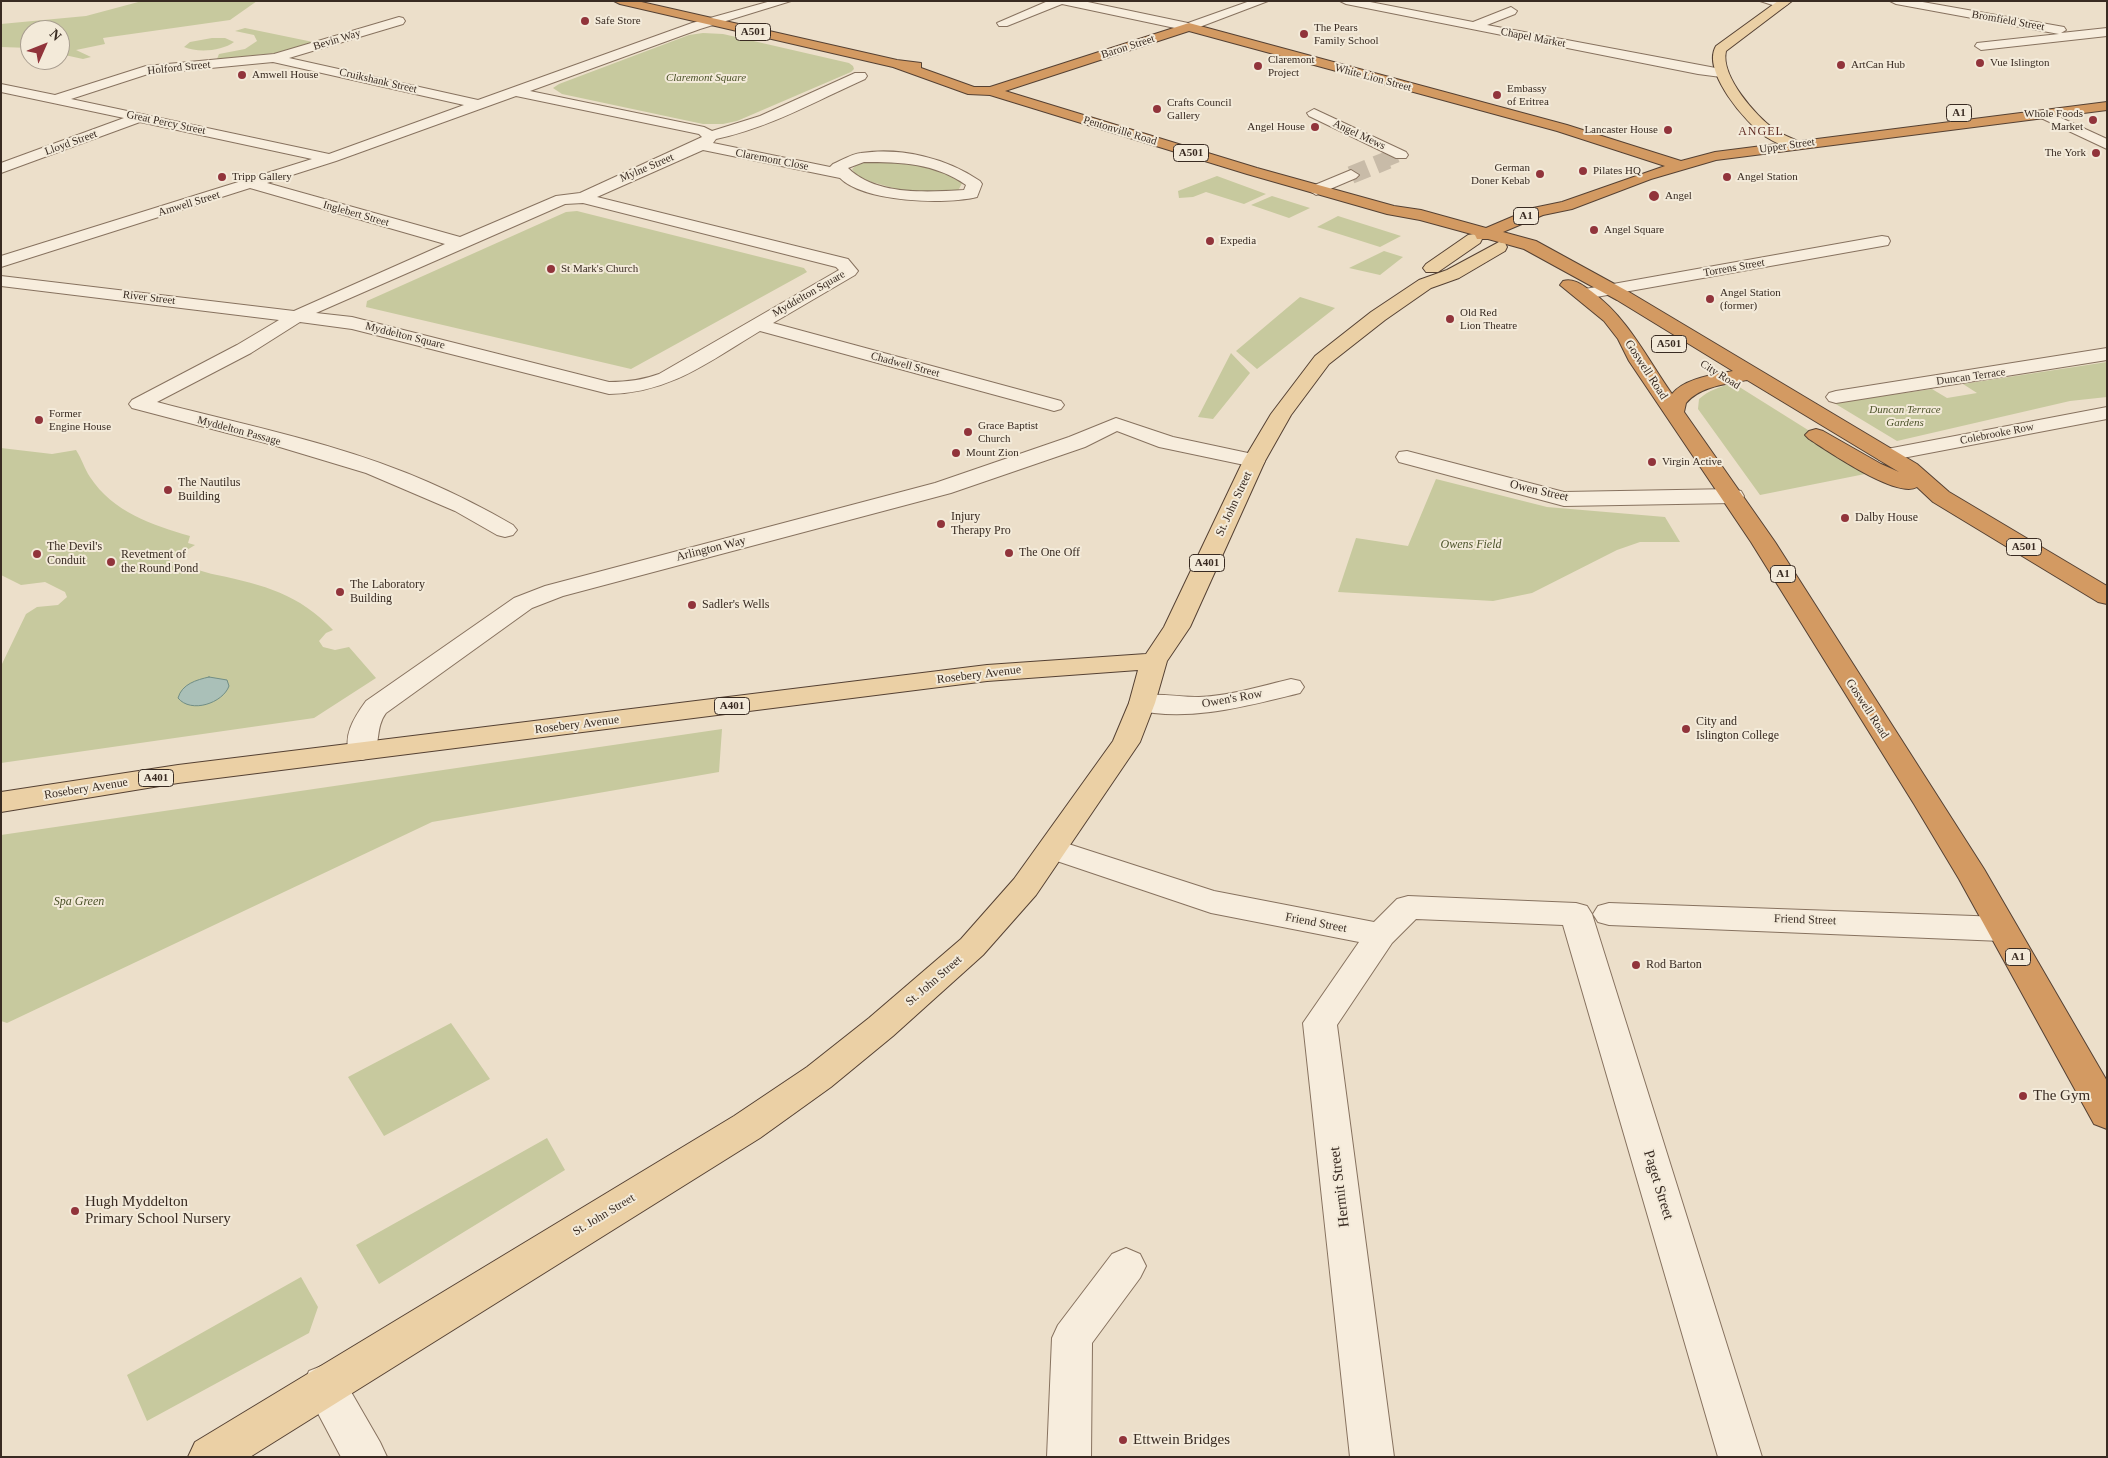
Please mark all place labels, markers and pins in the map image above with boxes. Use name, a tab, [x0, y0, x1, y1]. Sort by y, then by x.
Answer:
place label: Safe Store	[595, 14, 641, 28]
marker: Safe Store	[579, 15, 591, 27]
place label: The Pears Family School	[1314, 21, 1378, 47]
marker: The Pears Family School	[1298, 28, 1310, 40]
place label: Claremont Project	[1268, 53, 1314, 79]
place label: Vue Islington	[1990, 56, 2050, 70]
marker: Vue Islington	[1974, 57, 1986, 69]
place label: ArtCan Hub	[1851, 58, 1905, 72]
marker: ArtCan Hub	[1835, 59, 1847, 71]
marker: Claremont Project	[1252, 60, 1264, 72]
place label: Amwell House	[252, 68, 318, 82]
marker: Amwell House	[236, 69, 248, 81]
place label: Embassy of Eritrea	[1507, 82, 1549, 108]
marker: Embassy of Eritrea	[1491, 89, 1503, 101]
place label: Crafts Council Gallery	[1167, 96, 1231, 122]
marker: Crafts Council Gallery	[1151, 103, 1163, 115]
place label: Whole Foods Market	[2024, 107, 2083, 133]
marker: Whole Foods Market	[2087, 114, 2099, 126]
place label: Angel House	[1247, 120, 1305, 134]
marker: Angel House	[1309, 121, 1321, 133]
place label: Lancaster House	[1584, 123, 1658, 137]
marker: Lancaster House	[1662, 124, 1674, 136]
place label: The York	[2045, 146, 2086, 160]
marker: The York	[2090, 147, 2102, 159]
place label: German Doner Kebab	[1471, 161, 1530, 187]
place label: Pilates HQ	[1593, 164, 1641, 178]
marker: Pilates HQ	[1577, 165, 1589, 177]
marker: German Doner Kebab	[1534, 168, 1546, 180]
place label: Tripp Gallery	[232, 170, 292, 184]
place label: Angel Station	[1737, 170, 1798, 184]
marker: Tripp Gallery	[216, 171, 228, 183]
marker: Angel Station	[1721, 171, 1733, 183]
marker: Angel	[1647, 189, 1661, 203]
place label: Angel	[1665, 189, 1692, 203]
place label: Angel Square	[1604, 223, 1664, 237]
marker: Angel Square	[1588, 224, 1600, 236]
place label: Expedia	[1220, 234, 1256, 248]
marker: Expedia	[1204, 235, 1216, 247]
place label: St Mark's Church	[561, 262, 638, 276]
marker: St Mark's Church	[545, 263, 557, 275]
place label: Angel Station (former)	[1720, 286, 1781, 312]
marker: Angel Station (former)	[1704, 293, 1716, 305]
place label: Old Red Lion Theatre	[1460, 306, 1517, 332]
marker: Old Red Lion Theatre	[1444, 313, 1456, 325]
place label: Former Engine House	[49, 407, 111, 433]
marker: Former Engine House	[33, 414, 45, 426]
place label: Grace Baptist Church	[978, 419, 1038, 445]
marker: Grace Baptist Church	[962, 426, 974, 438]
place label: Mount Zion	[966, 446, 1019, 460]
marker: Mount Zion	[950, 447, 962, 459]
place label: Virgin Active	[1662, 455, 1722, 469]
marker: Virgin Active	[1646, 456, 1658, 468]
place label: The Nautilus Building	[178, 476, 240, 504]
marker: The Nautilus Building	[162, 484, 174, 496]
place label: Injury Therapy Pro	[951, 510, 1011, 538]
place label: Dalby House	[1855, 511, 1918, 525]
marker: Dalby House	[1839, 512, 1851, 524]
marker: Injury Therapy Pro	[935, 518, 947, 530]
place label: The Devil's Conduit	[47, 540, 102, 568]
place label: The One Off	[1019, 546, 1080, 560]
marker: The One Off	[1003, 547, 1015, 559]
marker: The Devil's Conduit	[31, 548, 43, 560]
place label: Revetment of the Round Pond	[121, 548, 198, 576]
marker: Revetment of the Round Pond	[105, 556, 117, 568]
place label: The Laboratory Building	[350, 578, 425, 606]
marker: The Laboratory Building	[334, 586, 346, 598]
place label: Sadler's Wells	[702, 598, 770, 612]
marker: Sadler's Wells	[686, 599, 698, 611]
place label: City and Islington College	[1696, 715, 1779, 743]
marker: City and Islington College	[1680, 723, 1692, 735]
place label: Rod Barton	[1646, 958, 1702, 972]
marker: Rod Barton	[1630, 959, 1642, 971]
place label: The Gym	[2033, 1087, 2090, 1105]
marker: The Gym	[2017, 1090, 2029, 1102]
place label: Hugh Myddelton Primary School Nursery	[85, 1193, 231, 1228]
marker: Hugh Myddelton Primary School Nursery	[69, 1205, 81, 1217]
place label: Ettwein Bridges	[1133, 1431, 1230, 1449]
marker: Ettwein Bridges	[1117, 1434, 1129, 1446]

